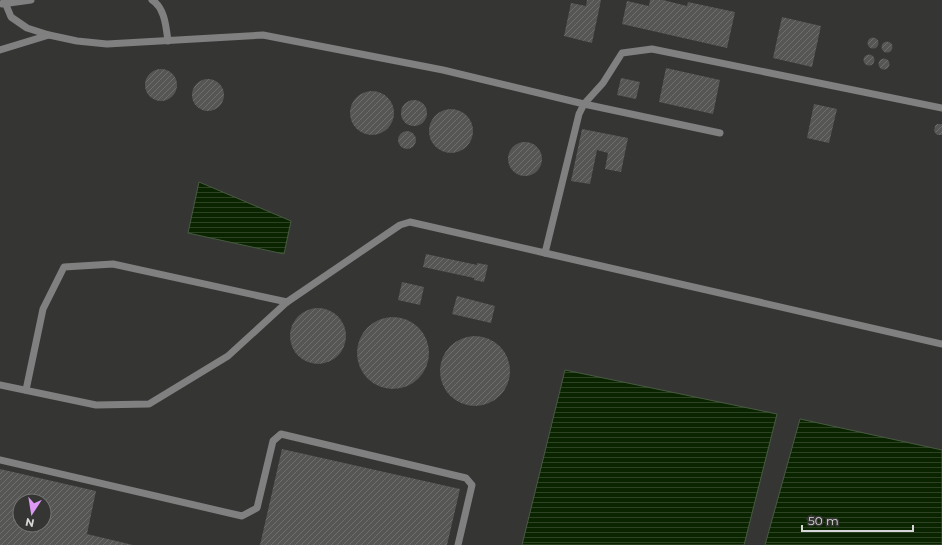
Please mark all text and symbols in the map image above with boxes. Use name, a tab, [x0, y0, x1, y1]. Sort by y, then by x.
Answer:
north arrow	[12, 493, 52, 533]
scale bar	[802, 507, 913, 533]
text: 50 m	[808, 513, 839, 528]
text: N	[24, 515, 36, 531]

